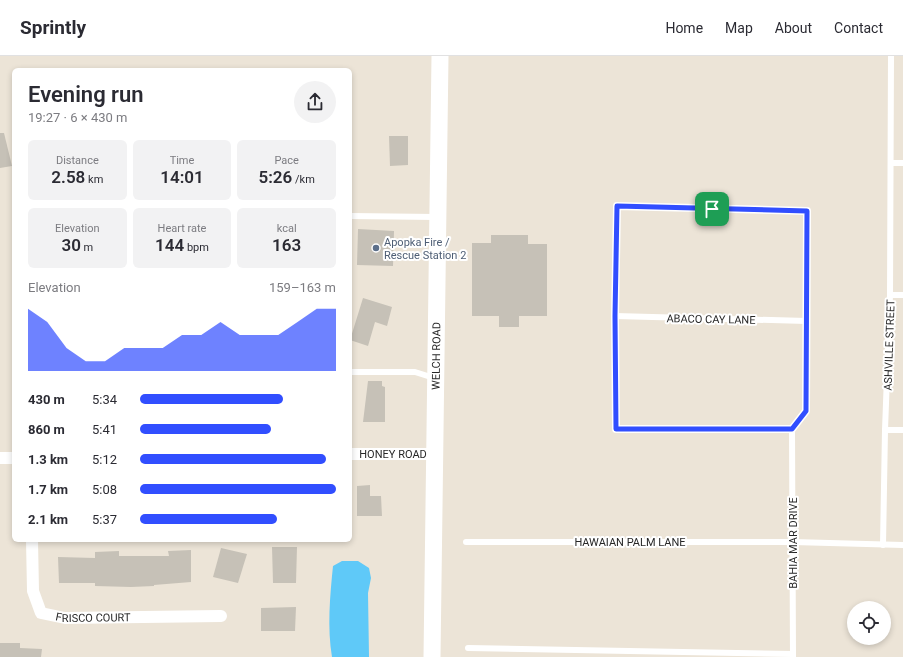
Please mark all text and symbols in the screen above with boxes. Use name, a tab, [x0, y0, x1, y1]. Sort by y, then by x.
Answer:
text: Sprintly	[20, 16, 86, 39]
text: Home	[665, 20, 703, 36]
text: Map	[725, 20, 753, 36]
text: About	[775, 20, 812, 36]
text: Contact	[834, 20, 883, 36]
button: share	[294, 81, 336, 123]
text: Evening run	[28, 82, 144, 107]
text: 19:27 · 6 × 430 m	[28, 110, 127, 125]
text: Distance	[56, 154, 99, 167]
text: Time	[170, 154, 194, 167]
text: Pace	[274, 154, 299, 167]
text: 2.58	[51, 167, 85, 187]
text: 14:01	[160, 167, 204, 187]
text: 5:26	[259, 167, 292, 187]
text: km	[85, 173, 103, 186]
text: /km	[292, 173, 315, 186]
pin	[695, 192, 729, 226]
icon: arrive	[701, 198, 723, 220]
text: Elevation	[55, 222, 100, 235]
text: Heart rate	[158, 222, 206, 235]
text: kcal	[277, 222, 297, 235]
text: 30	[61, 235, 81, 255]
text: 144	[155, 235, 184, 255]
text: 163	[272, 235, 301, 255]
place label: Apopka Fire / Rescue Station 2	[384, 236, 466, 262]
text: m	[81, 241, 93, 254]
text: bpm	[184, 241, 209, 254]
marker: Apopka Fire / Rescue Station 2	[371, 243, 381, 253]
text: Elevation	[28, 280, 81, 295]
text: 159–163 m	[269, 280, 336, 295]
street label: ASHVILLE STREET	[881, 299, 898, 391]
street label: ABACO CAY LANE	[666, 312, 756, 327]
street label: WELCH ROAD	[430, 322, 443, 390]
text: 430 m	[28, 392, 65, 407]
text: 5:34	[92, 392, 117, 407]
text: 860 m	[28, 422, 65, 437]
text: 5:41	[92, 422, 117, 437]
street label: HONEY ROAD	[359, 448, 427, 461]
text: 1.3 km	[28, 452, 68, 467]
text: 5:12	[92, 452, 117, 467]
text: 1.7 km	[28, 482, 68, 497]
text: 5:08	[92, 482, 117, 497]
street label: BAHIA MAR DRIVE	[787, 497, 800, 589]
text: 2.1 km	[28, 512, 68, 527]
text: 5:37	[92, 512, 117, 527]
street label: HAWAIAN PALM LANE	[574, 536, 686, 549]
map controls	[847, 601, 891, 645]
button: locate	[847, 601, 891, 645]
street label: FRISCO COURT	[54, 610, 131, 625]

